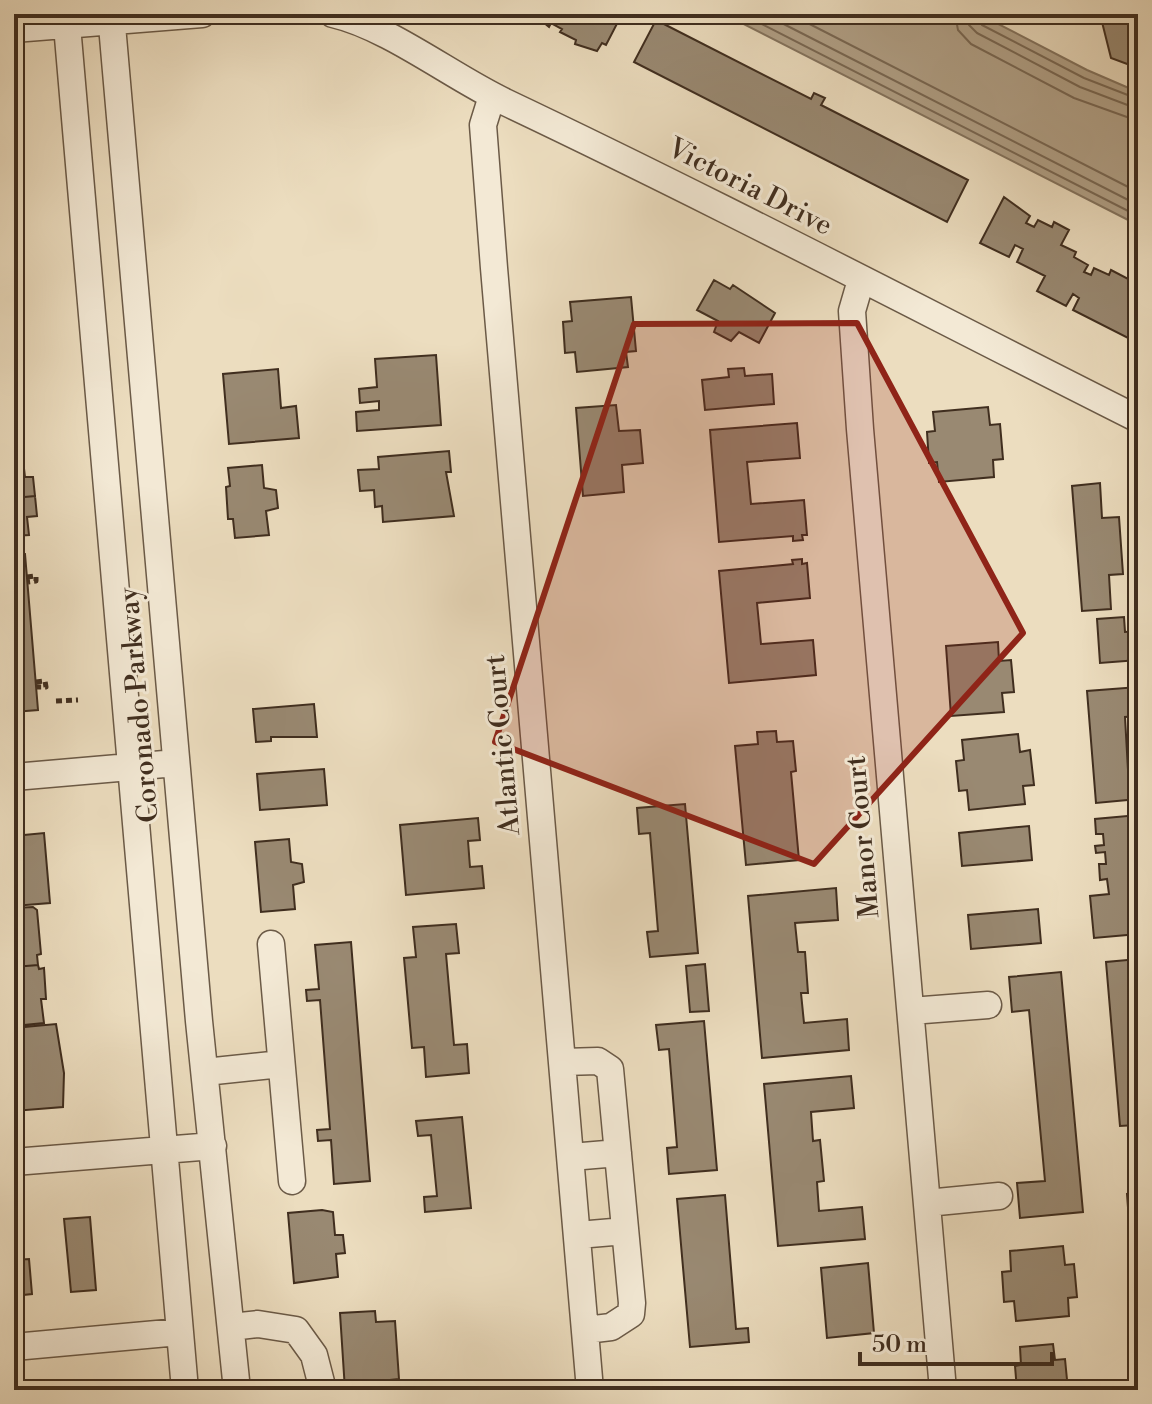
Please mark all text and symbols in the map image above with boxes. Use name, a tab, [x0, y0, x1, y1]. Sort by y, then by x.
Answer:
street label: Victoria Drive	[661, 130, 838, 244]
street label: Coronado Parkway	[111, 586, 167, 824]
street label: Atlantic Court	[478, 653, 528, 838]
street label: Manor Court	[838, 754, 888, 920]
scale bar	[860, 1316, 1052, 1366]
text: 50 m	[872, 1330, 927, 1360]

